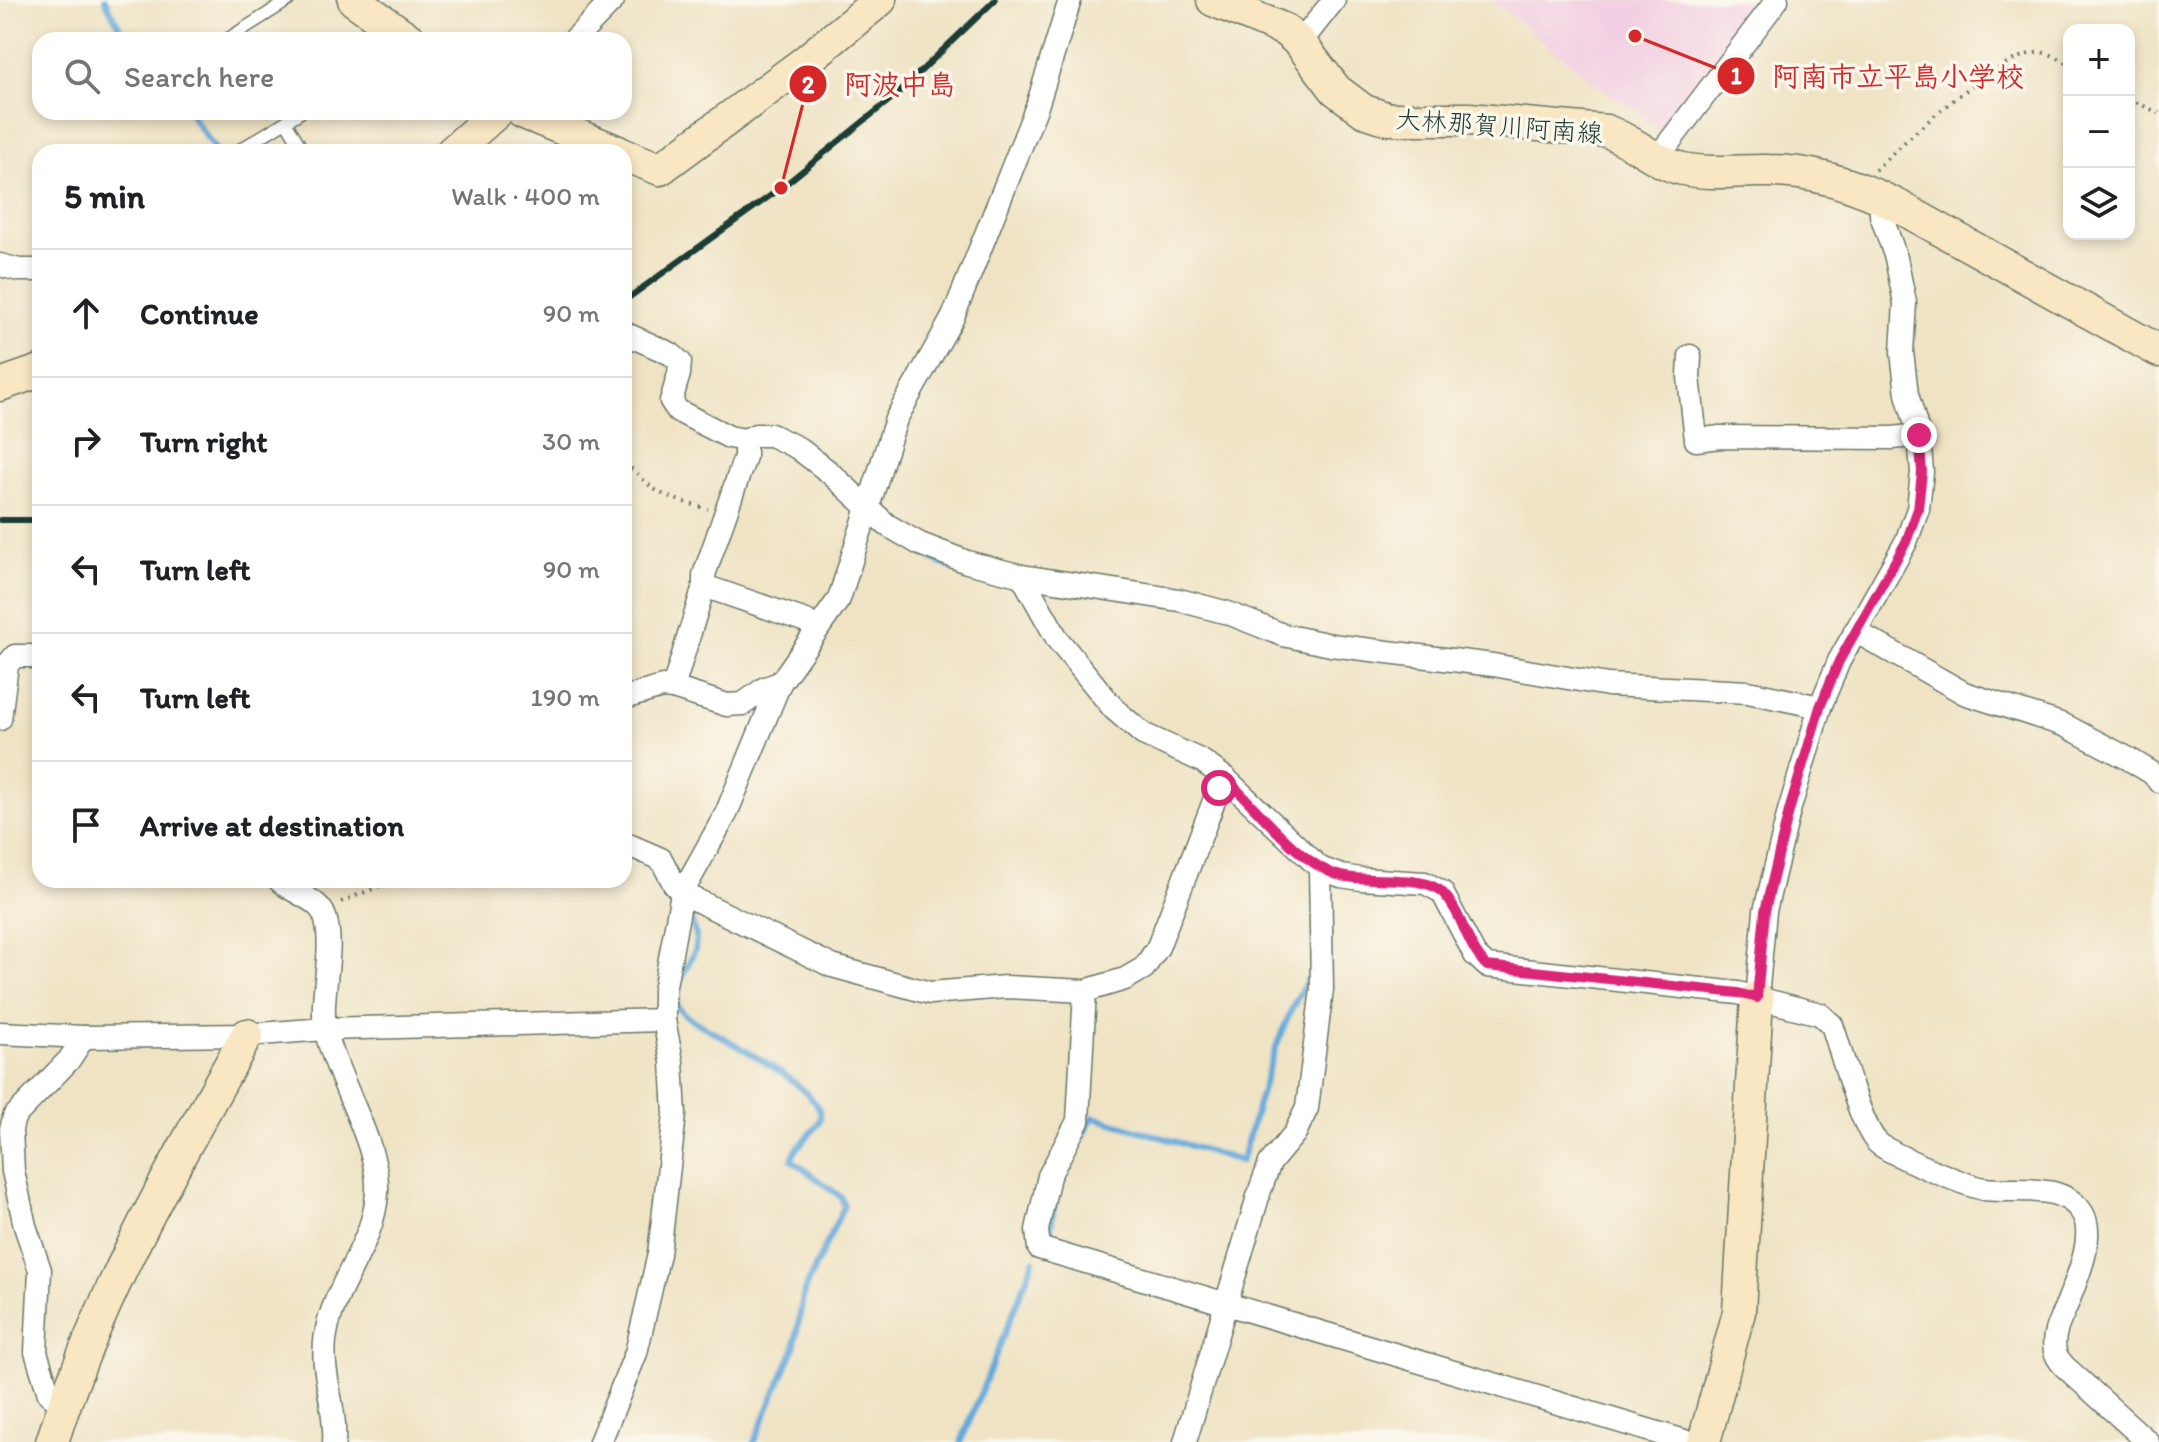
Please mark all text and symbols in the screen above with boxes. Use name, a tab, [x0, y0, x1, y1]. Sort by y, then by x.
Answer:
map controls	[2063, 24, 2135, 240]
button: +	[2063, 24, 2135, 96]
search box	[32, 32, 632, 120]
callout: 阿南市立平島小学校	[1716, 50, 2040, 102]
icon: search	[60, 54, 104, 98]
text: Search here	[124, 58, 274, 95]
callout: 阿波中島	[788, 58, 972, 110]
text: 阿南市立平島小学校	[1772, 59, 2024, 93]
text: 1	[1730, 61, 1742, 90]
text: 阿波中島	[844, 67, 956, 101]
text: 2	[802, 70, 815, 99]
button: −	[2063, 96, 2135, 168]
street label: 大林那賀川阿南線	[1394, 103, 1604, 149]
button: layers	[2063, 168, 2135, 240]
text: 5 min	[64, 176, 145, 217]
text: Walk · 400 m	[451, 180, 600, 212]
icon: ahead	[64, 291, 108, 335]
text: Continue	[140, 295, 259, 332]
text: 90 m	[543, 297, 600, 329]
route end	[1901, 417, 1937, 453]
icon: right	[64, 419, 108, 463]
text: Turn right	[140, 423, 268, 460]
text: 30 m	[542, 425, 600, 457]
icon: left	[64, 547, 108, 591]
text: Turn left	[140, 551, 251, 588]
text: 90 m	[543, 553, 600, 585]
icon: left	[64, 675, 108, 719]
text: Turn left	[140, 679, 251, 716]
text: 190 m	[531, 681, 600, 713]
route start	[1201, 770, 1237, 806]
icon: arrive	[64, 803, 108, 847]
text: Arrive at destination	[140, 807, 404, 844]

